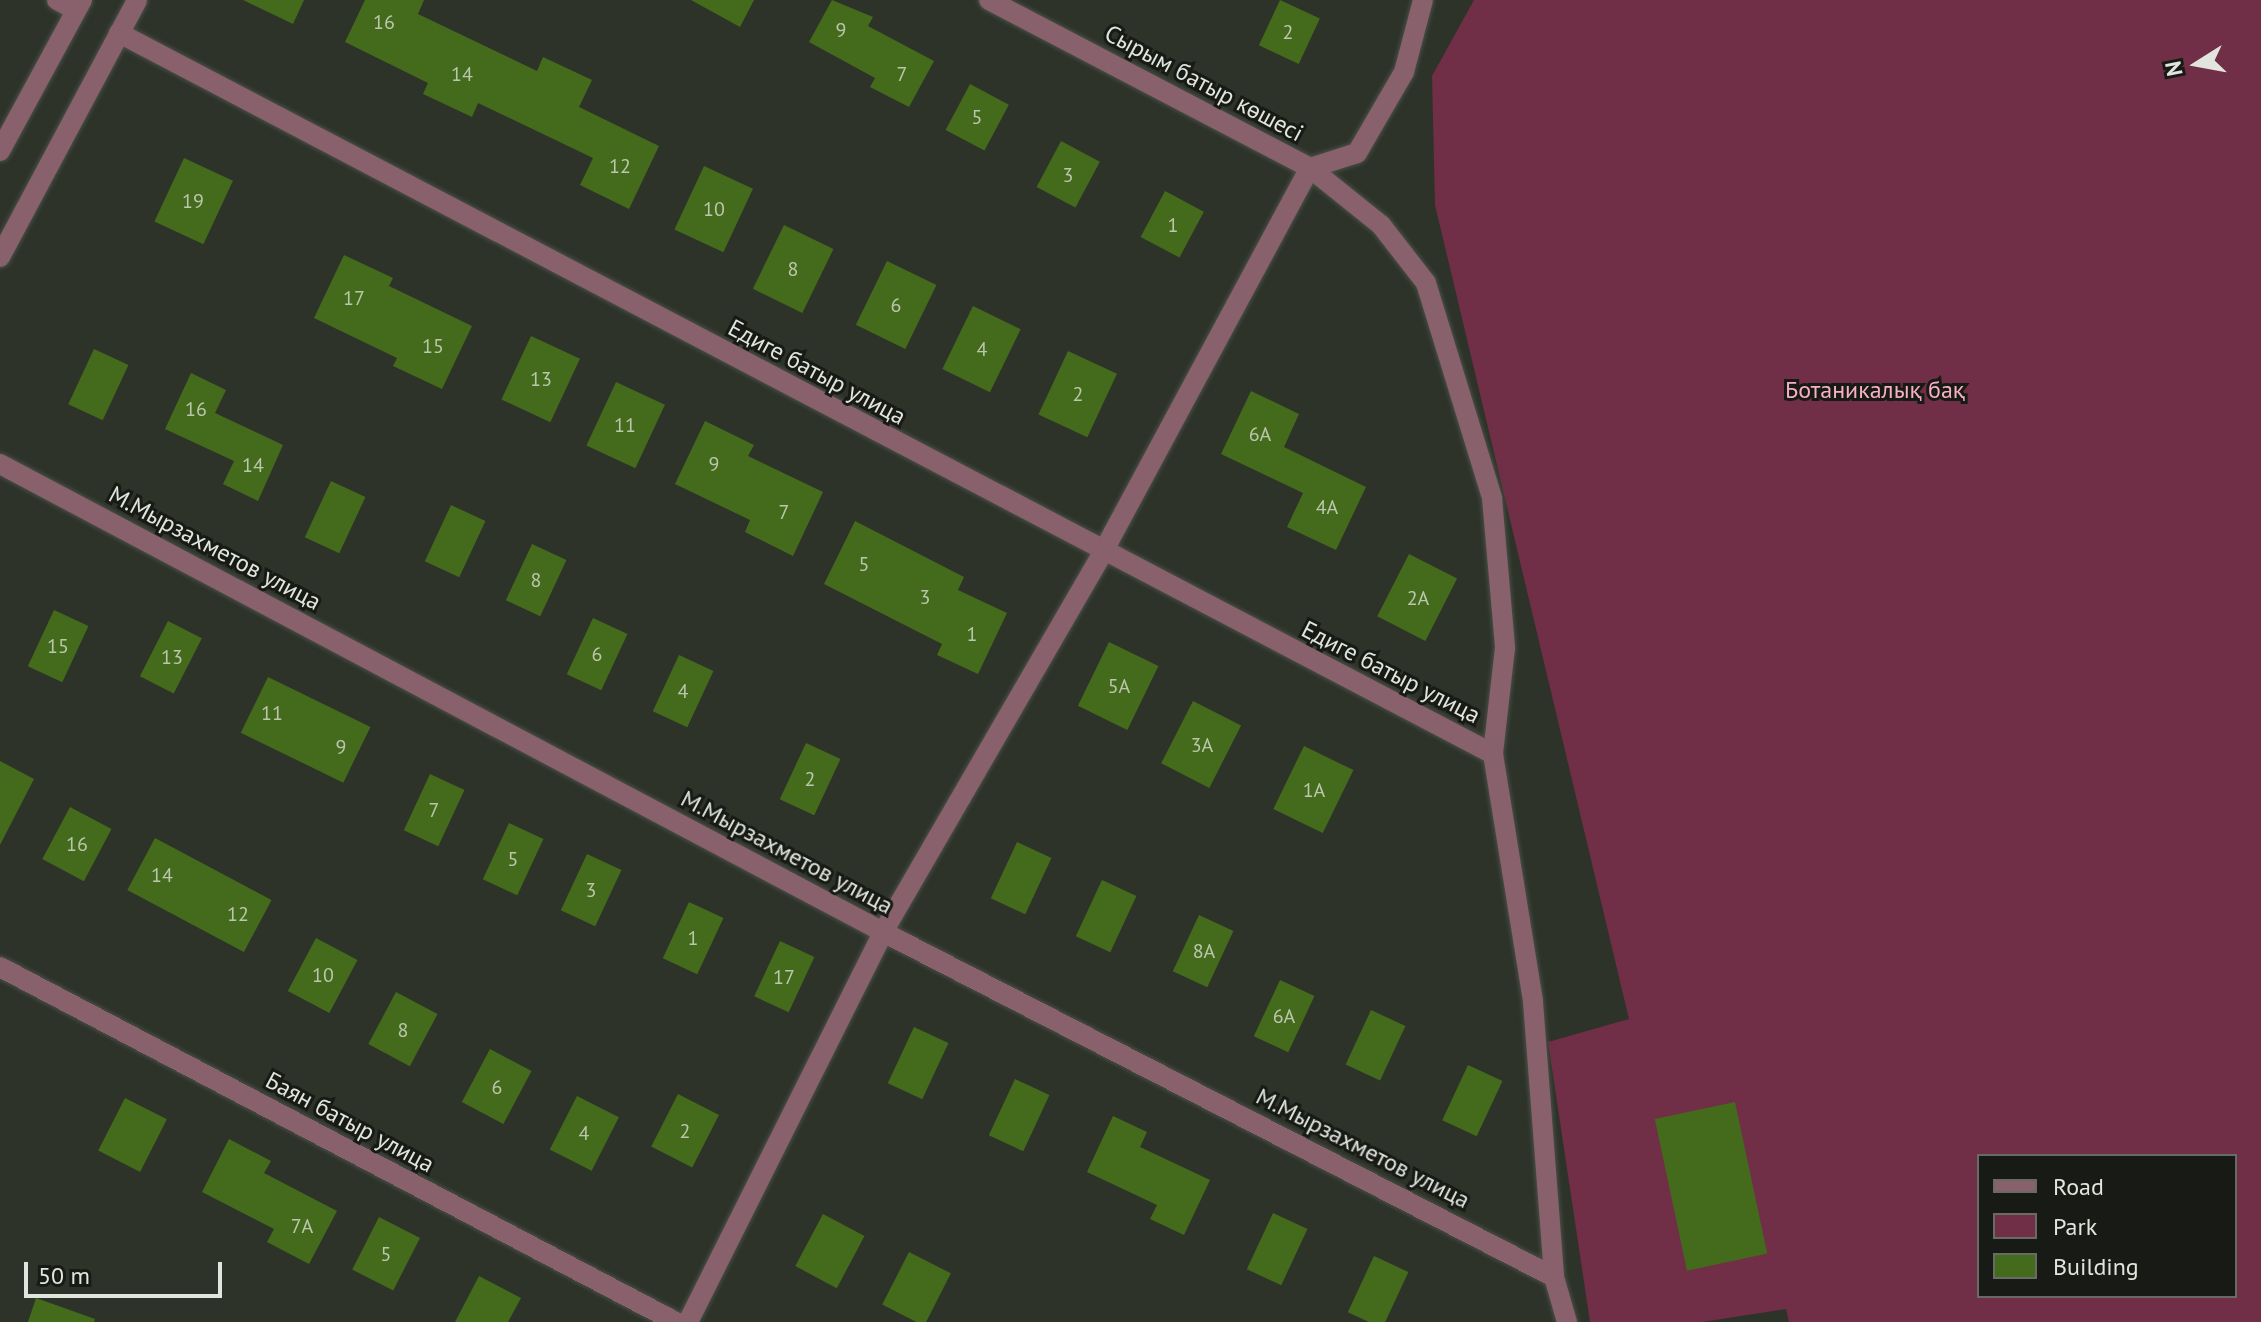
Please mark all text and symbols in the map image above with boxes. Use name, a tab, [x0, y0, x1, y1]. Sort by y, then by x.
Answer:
house number: 16	[373, 10, 395, 34]
house number: 9	[836, 18, 846, 42]
street label: Сырым батыр көшесі	[1100, 18, 1308, 148]
house number: 2	[1283, 20, 1293, 44]
north arrow	[2157, 24, 2237, 104]
text: N	[2158, 59, 2189, 78]
house number: 14	[451, 62, 473, 86]
house number: 7	[897, 62, 907, 86]
house number: 5	[972, 105, 982, 129]
house number: 12	[609, 154, 631, 178]
house number: 3	[1063, 163, 1073, 187]
house number: 19	[182, 189, 204, 213]
house number: 10	[703, 197, 725, 221]
house number: 1	[1168, 213, 1178, 237]
house number: 8	[788, 257, 798, 281]
house number: 17	[343, 286, 365, 310]
house number: 6	[891, 293, 901, 317]
street label: Едиге батыр улица	[723, 313, 911, 431]
house number: 15	[422, 334, 444, 358]
house number: 4	[977, 337, 987, 361]
house number: 13	[530, 367, 552, 391]
park label: Ботаникалық бақ	[1785, 376, 1965, 404]
house number: 2	[1073, 382, 1083, 406]
house number: 16	[185, 397, 207, 421]
house number: 11	[614, 413, 636, 437]
house number: 6А	[1249, 422, 1271, 446]
house number: 9	[709, 452, 719, 476]
house number: 14	[242, 453, 264, 477]
street label: М.Мырзахметов улица	[104, 480, 326, 616]
house number: 4А	[1316, 495, 1338, 519]
house number: 7	[779, 500, 789, 524]
house number: 5	[859, 552, 869, 576]
house number: 8	[531, 568, 541, 592]
house number: 3	[920, 585, 930, 609]
house number: 2А	[1407, 586, 1429, 610]
street label: Едиге батыр улица	[1297, 615, 1485, 729]
house number: 1	[967, 622, 977, 646]
house number: 15	[47, 634, 69, 658]
house number: 6	[592, 642, 602, 666]
house number: 13	[161, 645, 183, 669]
house number: 5А	[1108, 674, 1130, 698]
house number: 4	[678, 679, 688, 703]
house number: 11	[261, 701, 283, 725]
house number: 3А	[1191, 733, 1213, 757]
house number: 9	[336, 735, 346, 759]
house number: 2	[805, 767, 815, 791]
house number: 1А	[1303, 778, 1325, 802]
street label: М.Мырзахметов улица	[676, 784, 898, 920]
house number: 7	[429, 798, 439, 822]
house number: 16	[66, 832, 88, 856]
house number: 5	[508, 847, 518, 871]
house number: 14	[151, 863, 173, 887]
house number: 3	[586, 878, 596, 902]
house number: 12	[227, 902, 249, 926]
house number: 1	[688, 926, 698, 950]
house number: 8А	[1193, 939, 1215, 963]
house number: 10	[312, 963, 334, 987]
house number: 17	[773, 965, 795, 989]
house number: 6А	[1273, 1004, 1295, 1028]
house number: 8	[398, 1018, 408, 1042]
street label: Баян батыр улица	[261, 1066, 439, 1178]
house number: 6	[492, 1075, 502, 1099]
street label: М.Мырзахметов улица	[1251, 1082, 1475, 1214]
house number: 2	[680, 1119, 690, 1143]
house number: 4	[579, 1121, 589, 1145]
legend	[1977, 1154, 2237, 1298]
text: Road	[2053, 1171, 2104, 1202]
text: Park	[2053, 1211, 2097, 1242]
house number: 7А	[291, 1214, 313, 1238]
house number: 5	[381, 1242, 391, 1266]
scale bar	[28, 1246, 226, 1296]
text: Building	[2053, 1251, 2139, 1282]
text: 50 m	[38, 1260, 90, 1291]

